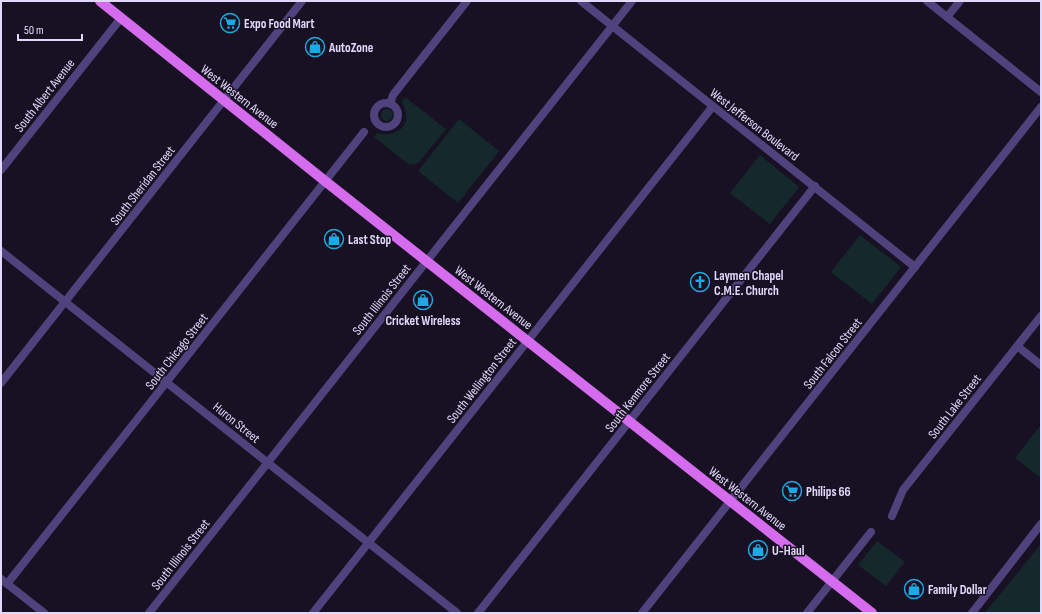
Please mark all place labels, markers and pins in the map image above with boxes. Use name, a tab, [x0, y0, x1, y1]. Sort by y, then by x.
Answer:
supermarket icon: Expo Food Mart	[219, 12, 241, 34]
place label: Expo Food Mart	[244, 16, 315, 32]
shop icon: AutoZone	[304, 36, 326, 58]
place label: AutoZone	[328, 40, 374, 56]
shop icon: Last Stop	[323, 228, 345, 250]
place label: Last Stop	[348, 232, 392, 248]
place label: Laymen Chapel C.M.E. Church	[714, 268, 784, 299]
church icon: Laymen Chapel C.M.E. Church	[689, 271, 711, 293]
shop icon: Cricket Wireless	[412, 289, 434, 311]
place label: Cricket Wireless	[385, 313, 461, 329]
supermarket icon: Philips 66	[781, 480, 803, 502]
place label: Philips 66	[806, 484, 851, 500]
shop icon: U-Haul	[747, 539, 769, 561]
place label: U-Haul	[772, 543, 805, 559]
shop icon: Family Dollar	[903, 578, 925, 600]
place label: Family Dollar	[928, 582, 987, 598]

